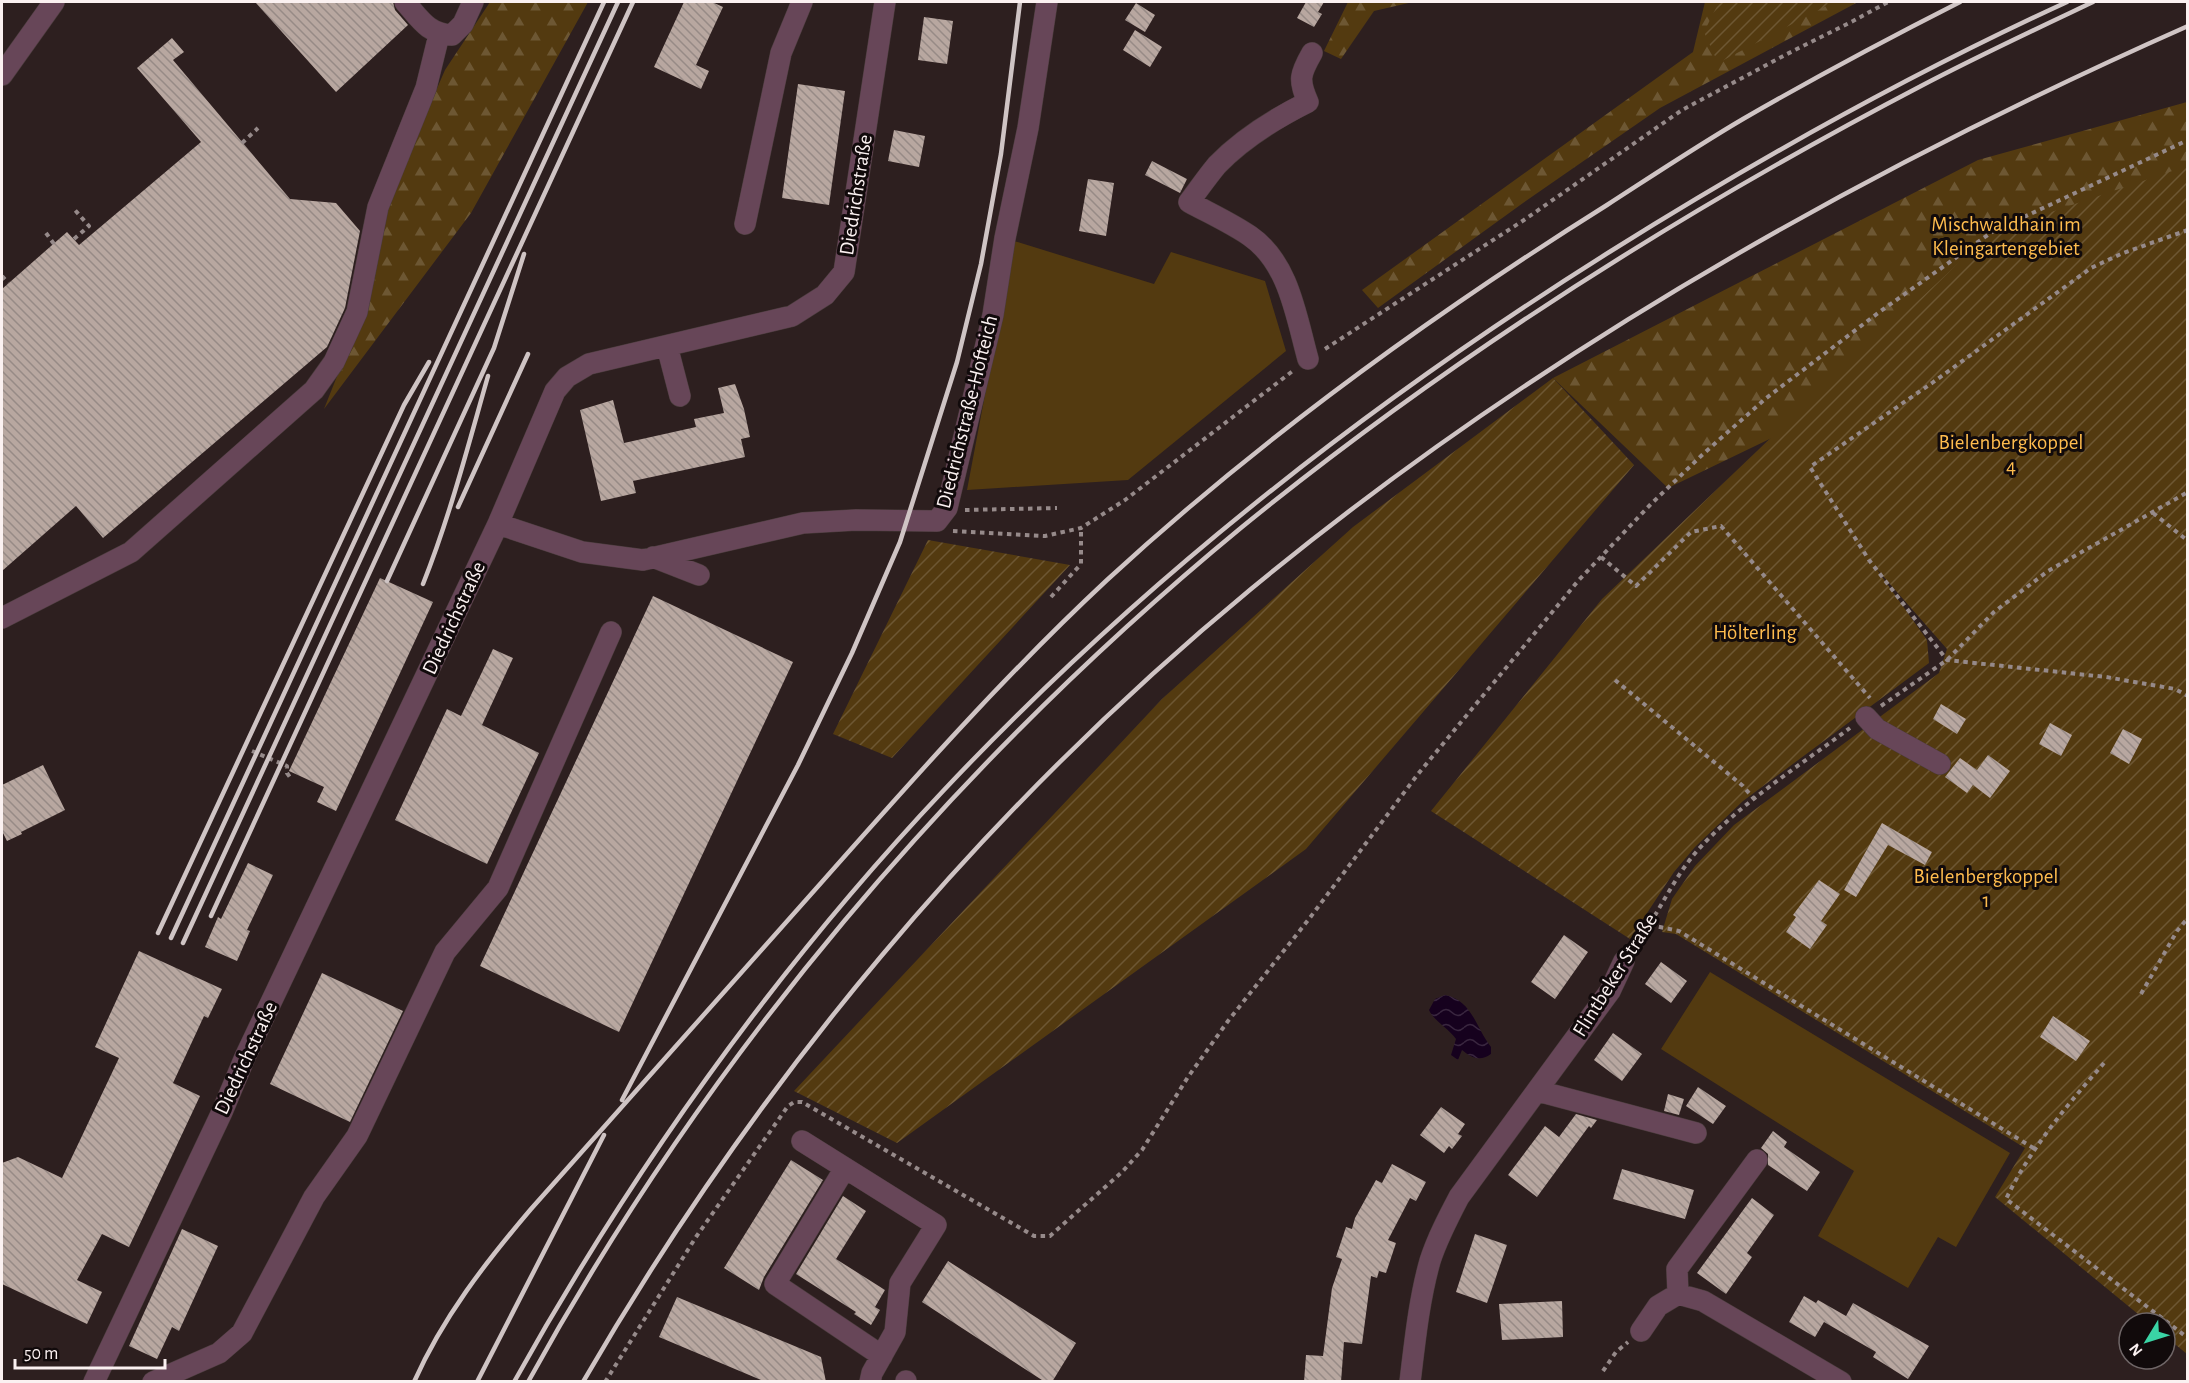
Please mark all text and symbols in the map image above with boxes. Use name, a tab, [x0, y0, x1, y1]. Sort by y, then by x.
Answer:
street label: Diedrichstraße	[836, 133, 876, 257]
park label: Mischwaldhain im Kleingartengebiet	[1931, 214, 2081, 259]
street label: Diedrichstraße-Hofteich	[933, 313, 1001, 511]
park label: Bielenbergkoppel 4	[1938, 432, 2084, 477]
street label: Diedrichstraße	[419, 558, 489, 678]
park label: Hölterling	[1713, 622, 1798, 643]
park label: Bielenbergkoppel 1	[1913, 866, 2059, 911]
street label: Flintbeker Straße	[1569, 910, 1661, 1040]
street label: Diedrichstraße	[211, 998, 281, 1118]
north arrow	[2117, 1311, 2177, 1371]
scale bar	[15, 1332, 165, 1370]
text: N	[2126, 1340, 2146, 1359]
text: 50 m	[24, 1345, 58, 1363]

